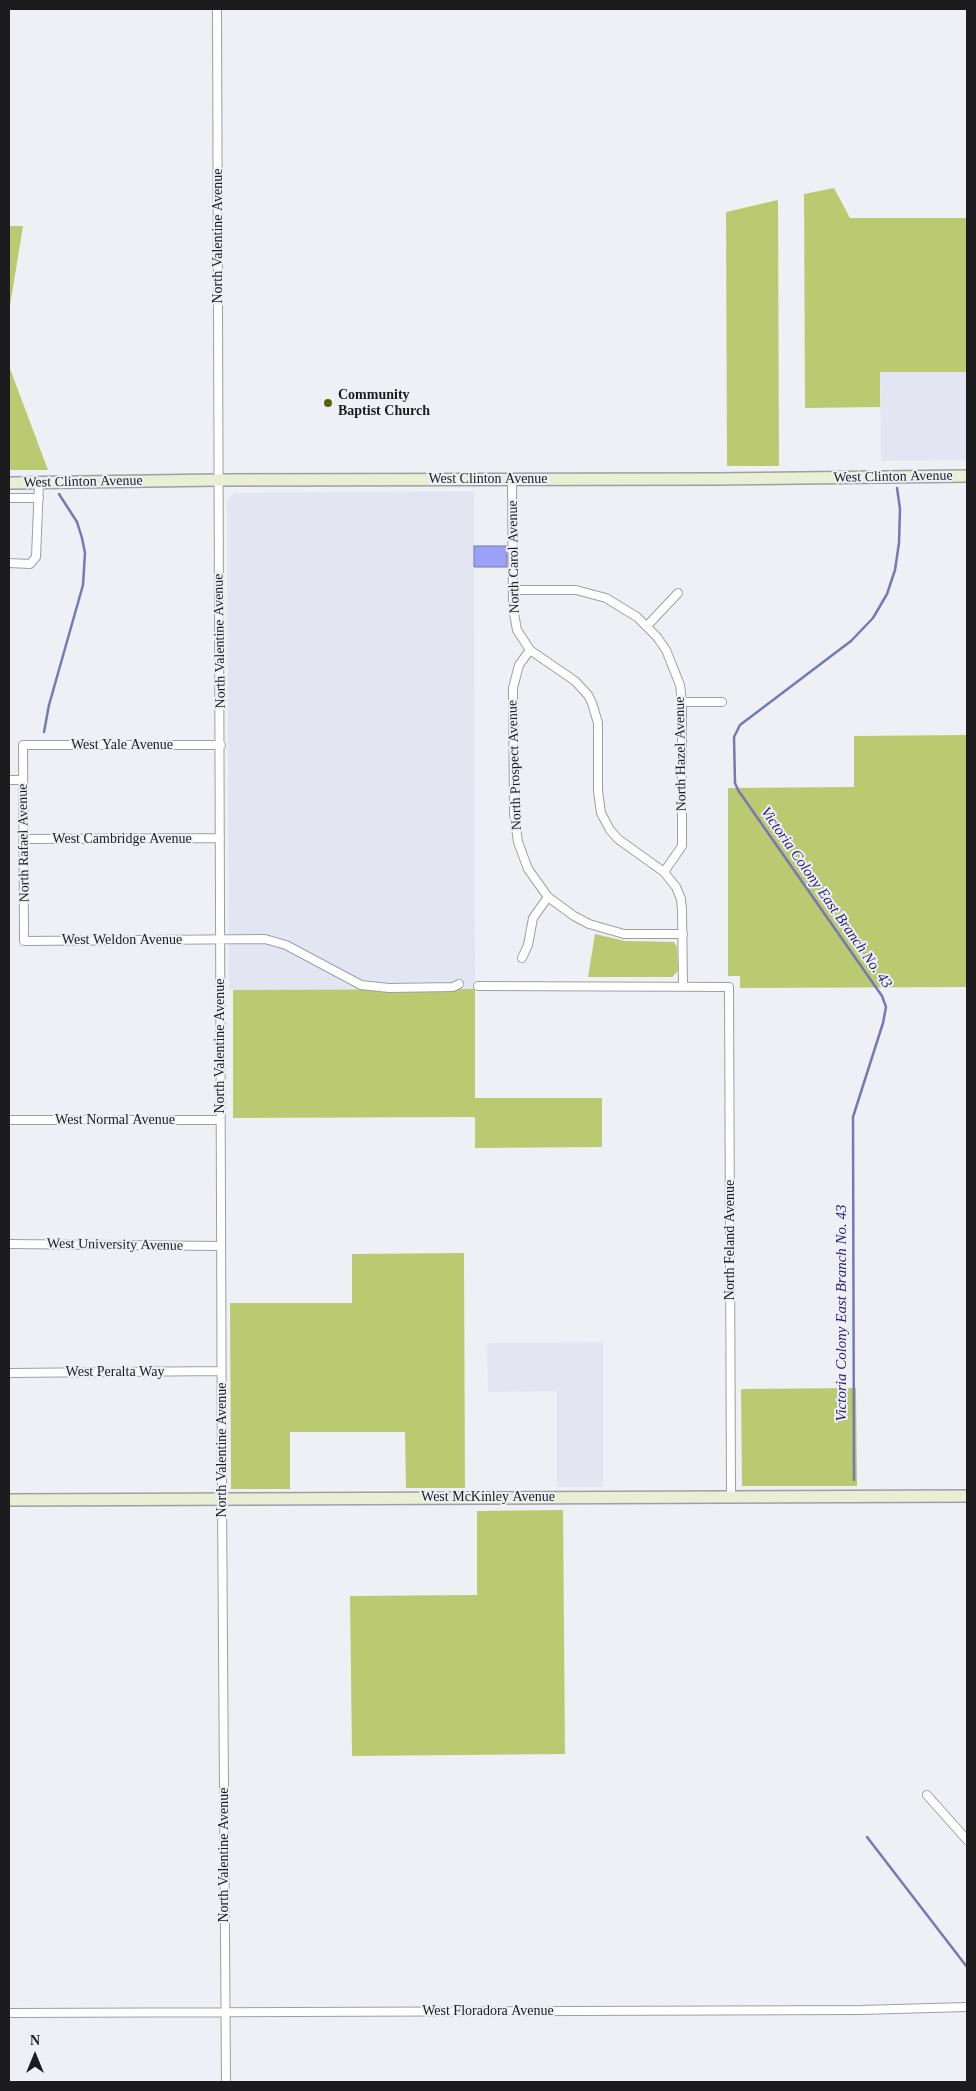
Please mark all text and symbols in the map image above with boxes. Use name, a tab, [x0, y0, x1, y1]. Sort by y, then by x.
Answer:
street label: North Valentine Avenue	[210, 168, 226, 304]
place label: Community Baptist Church	[338, 387, 430, 420]
marker: Community Baptist Church	[322, 397, 334, 409]
street label: West Clinton Avenue	[833, 468, 953, 486]
street label: West Clinton Avenue	[428, 471, 548, 487]
street label: West Clinton Avenue	[23, 473, 143, 491]
street label: North Carol Avenue	[505, 500, 523, 614]
street label: North Valentine Avenue	[210, 573, 230, 709]
street label: North Hazel Avenue	[672, 696, 690, 812]
street label: North Prospect Avenue	[504, 700, 526, 830]
street label: West Yale Avenue	[71, 737, 173, 753]
street label: North Rafael Avenue	[15, 784, 33, 902]
water label: Victoria Colony East Branch No. 43	[756, 804, 896, 992]
street label: West Cambridge Avenue	[52, 831, 192, 847]
street label: West Weldon Avenue	[62, 932, 182, 948]
street label: North Valentine Avenue	[212, 978, 228, 1114]
street label: West Normal Avenue	[55, 1112, 175, 1128]
street label: North Feland Avenue	[722, 1180, 738, 1300]
water label: Victoria Colony East Branch No. 43	[833, 1204, 851, 1422]
street label: West University Avenue	[47, 1235, 183, 1255]
street label: West Peralta Way	[66, 1364, 164, 1380]
street label: North Valentine Avenue	[214, 1382, 230, 1518]
street label: West McKinley Avenue	[421, 1489, 555, 1505]
street label: North Valentine Avenue	[216, 1787, 232, 1923]
street label: West Floradora Avenue	[422, 2003, 554, 2019]
north arrow	[10, 2031, 60, 2081]
text: N	[30, 2033, 40, 2048]

